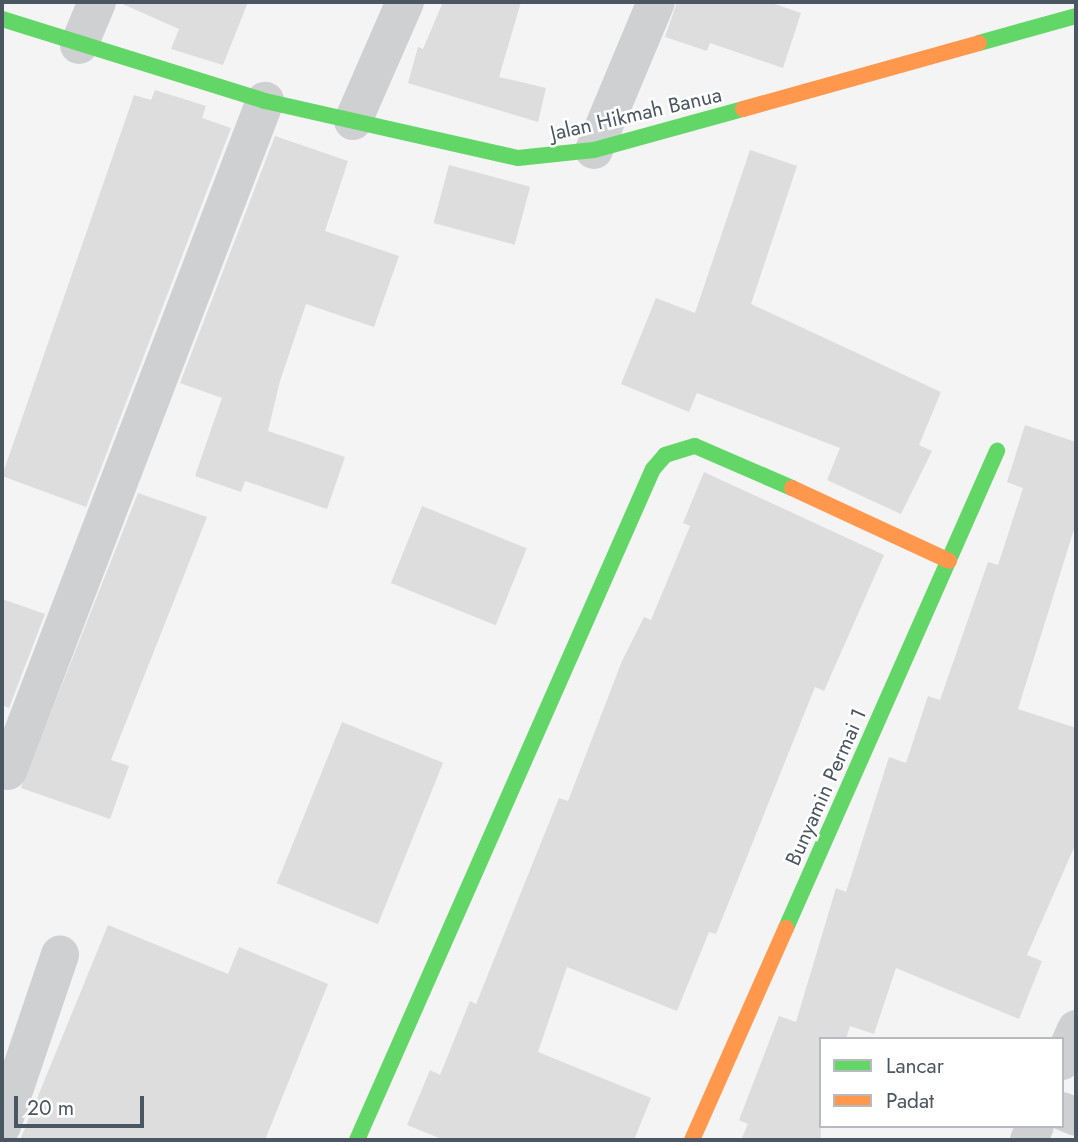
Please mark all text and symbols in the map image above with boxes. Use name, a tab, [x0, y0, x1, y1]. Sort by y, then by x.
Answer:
street label: Jalan Hikmah Banua	[548, 82, 724, 146]
street label: Bunyamin Permai 1	[780, 705, 872, 869]
legend	[819, 1037, 1064, 1128]
text: Lancar	[886, 1051, 944, 1081]
scale bar	[18, 1082, 147, 1126]
text: Padat	[886, 1086, 934, 1116]
text: 20 m	[27, 1093, 74, 1123]

